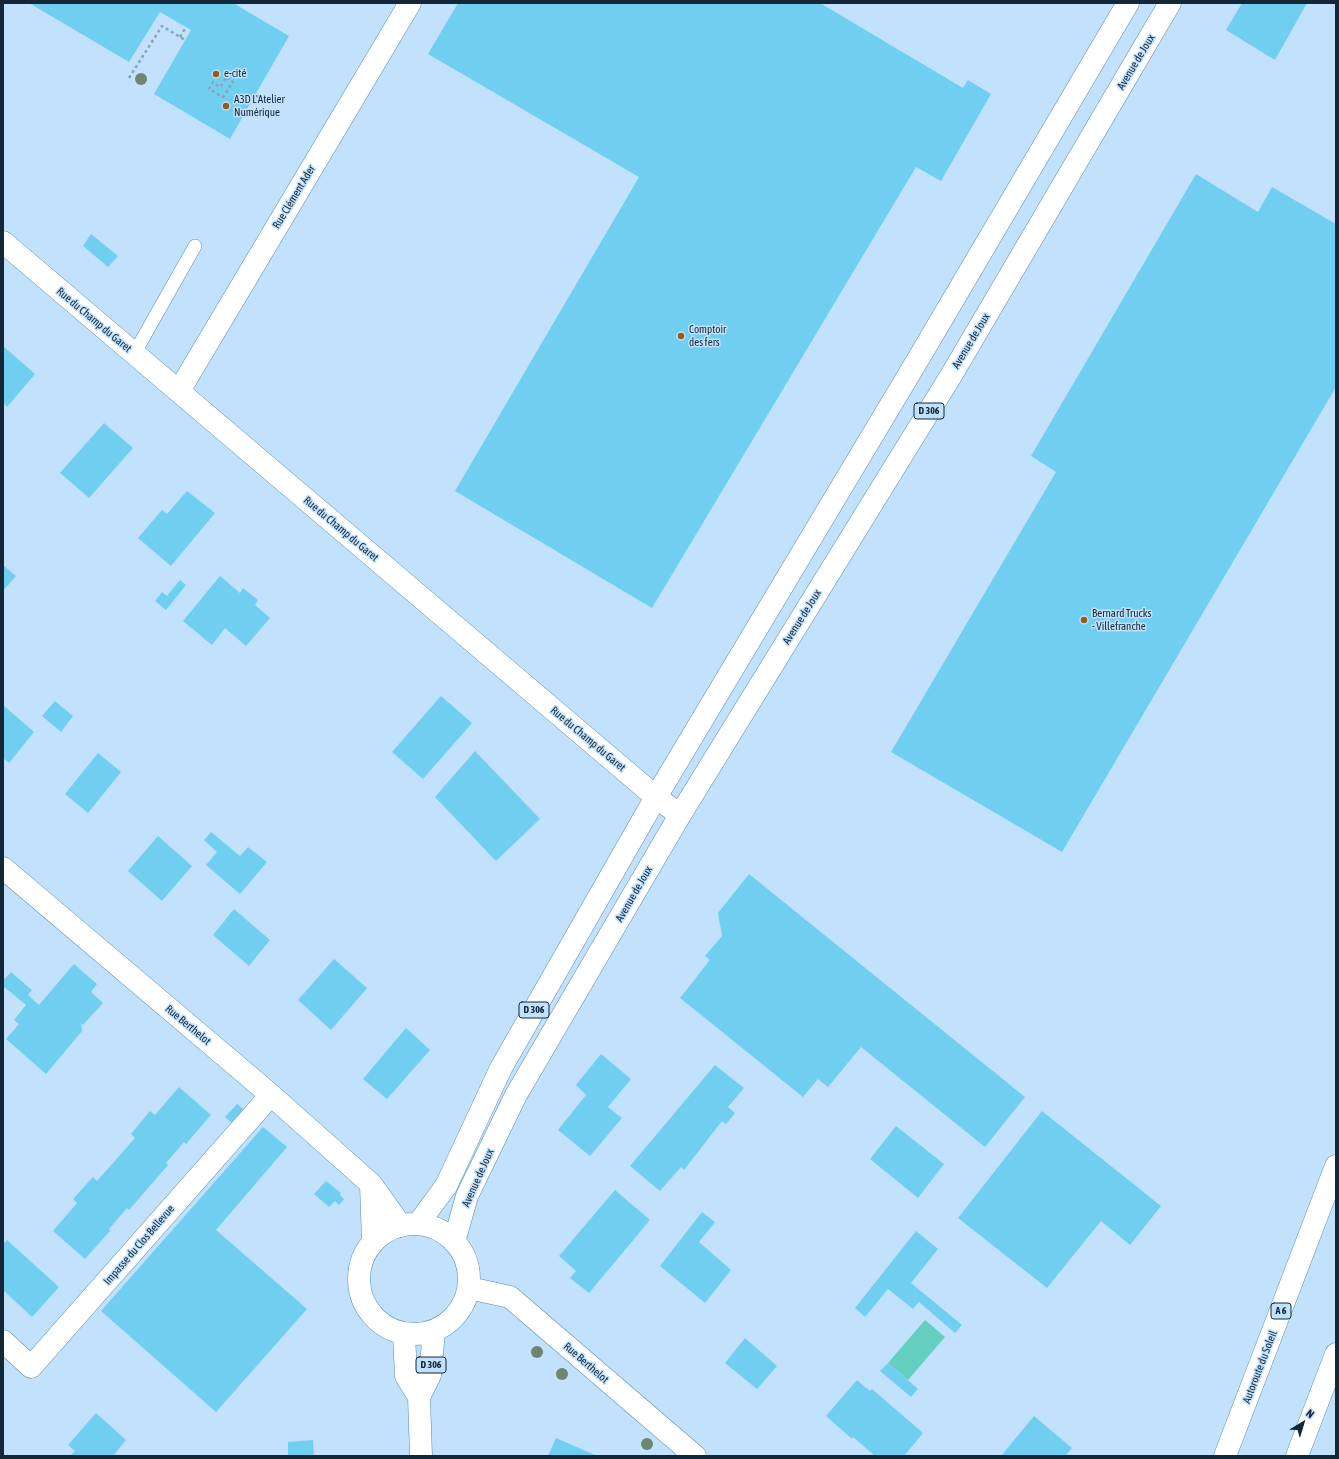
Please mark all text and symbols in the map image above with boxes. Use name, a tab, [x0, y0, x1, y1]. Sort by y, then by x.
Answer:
street label: Avenue de Joux	[1114, 32, 1158, 92]
place label: e-cité	[224, 67, 246, 81]
marker: e-cité	[211, 69, 221, 79]
place label: A3D L'Atelier Numérique	[234, 93, 285, 119]
marker: A3D L'Atelier Numérique	[221, 101, 231, 111]
street label: Rue Clément Ader	[270, 163, 318, 231]
street label: Rue du Champ du Garet	[54, 285, 134, 355]
street label: Avenue de Joux	[949, 311, 993, 371]
place label: Comptoir des fers	[689, 323, 726, 349]
marker: Comptoir des fers	[676, 331, 686, 341]
road number: D 306	[914, 403, 944, 419]
street label: Rue du Champ du Garet	[301, 494, 381, 564]
street label: Avenue de Joux	[780, 587, 824, 647]
place label: Bernard Trucks - Villefranche	[1092, 607, 1151, 633]
marker: Bernard Trucks - Villefranche	[1079, 615, 1089, 625]
street label: Rue du Champ du Garet	[548, 704, 628, 774]
street label: Avenue de Joux	[613, 864, 655, 924]
street label: Rue Berthelot	[163, 1002, 213, 1048]
road number: D 306	[519, 1002, 549, 1018]
street label: Avenue de Joux	[459, 1147, 497, 1209]
street label: Impasse du Clos Bellevue	[101, 1202, 177, 1288]
road number: A 6	[1271, 1303, 1291, 1319]
street label: Autoroute du Soleil	[1240, 1329, 1280, 1405]
street label: Rue Berthelot	[561, 1340, 611, 1386]
road number: D 306	[416, 1357, 446, 1373]
north arrow	[1283, 1403, 1323, 1443]
text: N	[1304, 1407, 1317, 1420]

